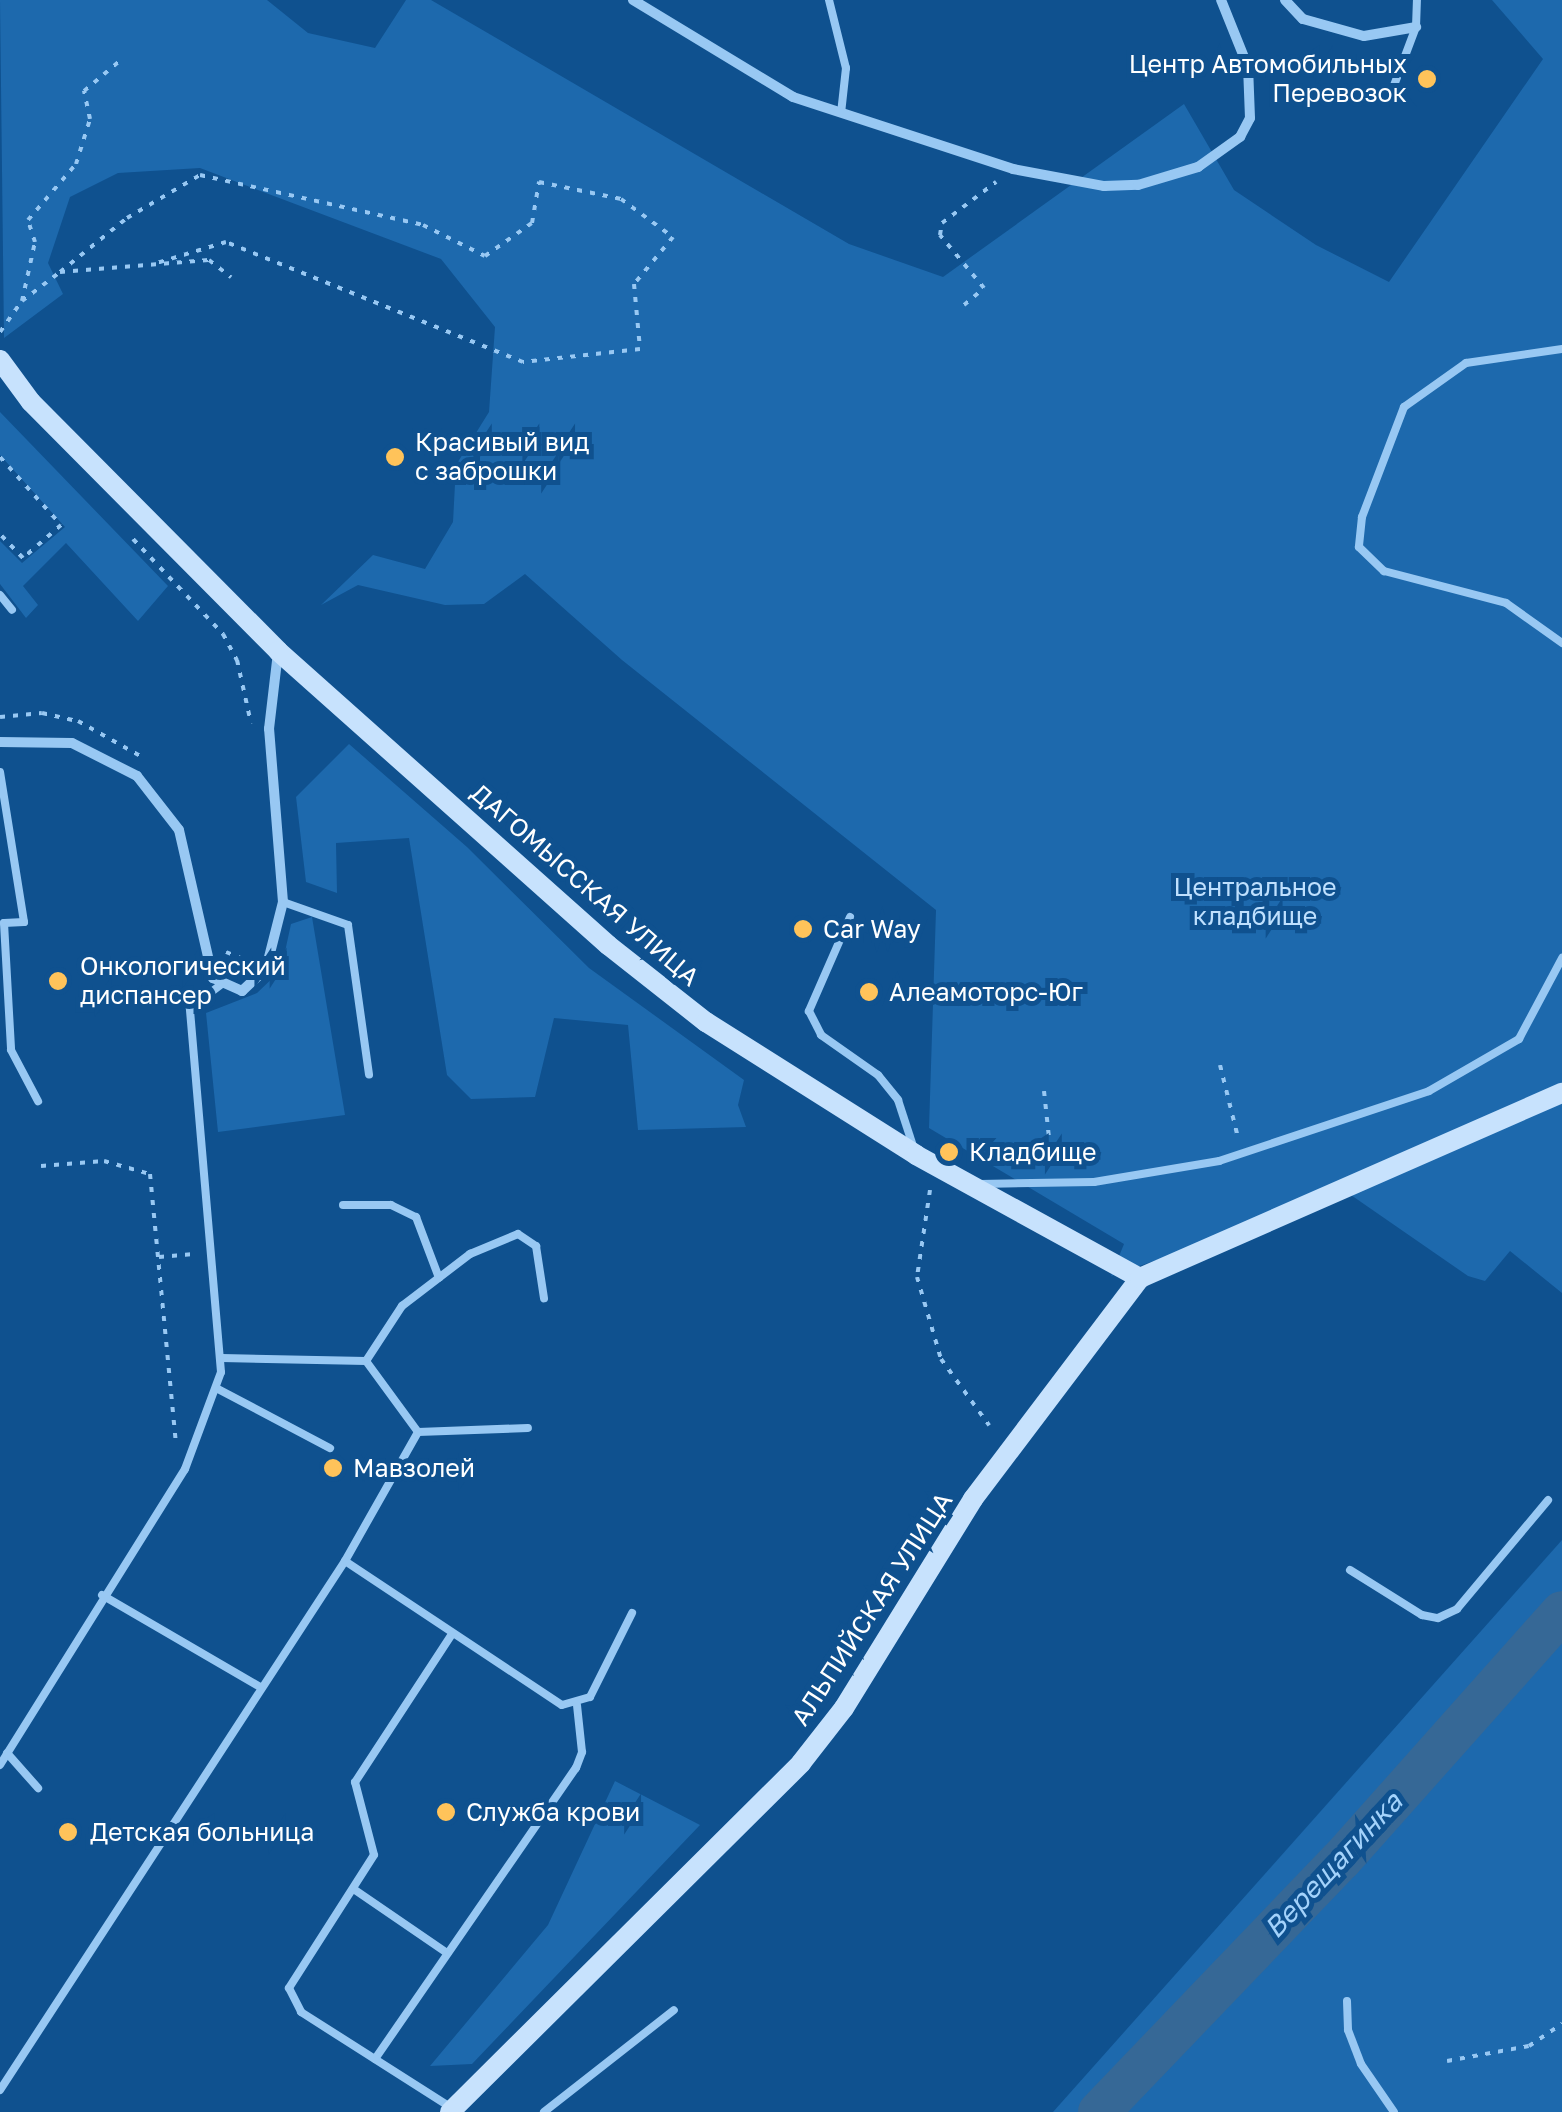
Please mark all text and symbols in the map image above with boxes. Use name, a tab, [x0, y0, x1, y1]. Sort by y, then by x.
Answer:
place label: Центр Автомобильных Перевозок	[1129, 50, 1407, 109]
marker: Центр Автомобильных Перевозок	[1416, 68, 1438, 90]
place label: Красивый вид с заброшки	[415, 428, 589, 487]
marker: Красивый вид с заброшки	[384, 446, 406, 468]
street label: ДАГОМЫССКАЯ УЛИЦА	[465, 778, 705, 992]
park label: Центральное кладбище	[1174, 873, 1336, 932]
place label: Car Way	[823, 914, 921, 944]
marker: Car Way	[792, 918, 814, 940]
place label: Онкологический диспансер	[80, 952, 286, 1011]
marker: Онкологический диспансер	[45, 968, 71, 994]
place label: Алеамоторс-Юг	[889, 977, 1083, 1007]
marker: Алеамоторс-Юг	[858, 981, 880, 1003]
place label: Кладбище	[969, 1137, 1096, 1167]
marker: Кладбище	[938, 1141, 960, 1163]
place label: Мавзолей	[353, 1453, 475, 1483]
marker: Мавзолей	[322, 1457, 344, 1479]
street label: АЛЬПИЙСКАЯ УЛИЦА	[785, 1487, 959, 1731]
water label: Верещагинка	[1257, 1785, 1409, 1945]
place label: Служба крови	[466, 1797, 640, 1827]
marker: Служба крови	[435, 1801, 457, 1823]
place label: Детская больница	[90, 1817, 314, 1847]
marker: Детская больница	[55, 1819, 81, 1845]

